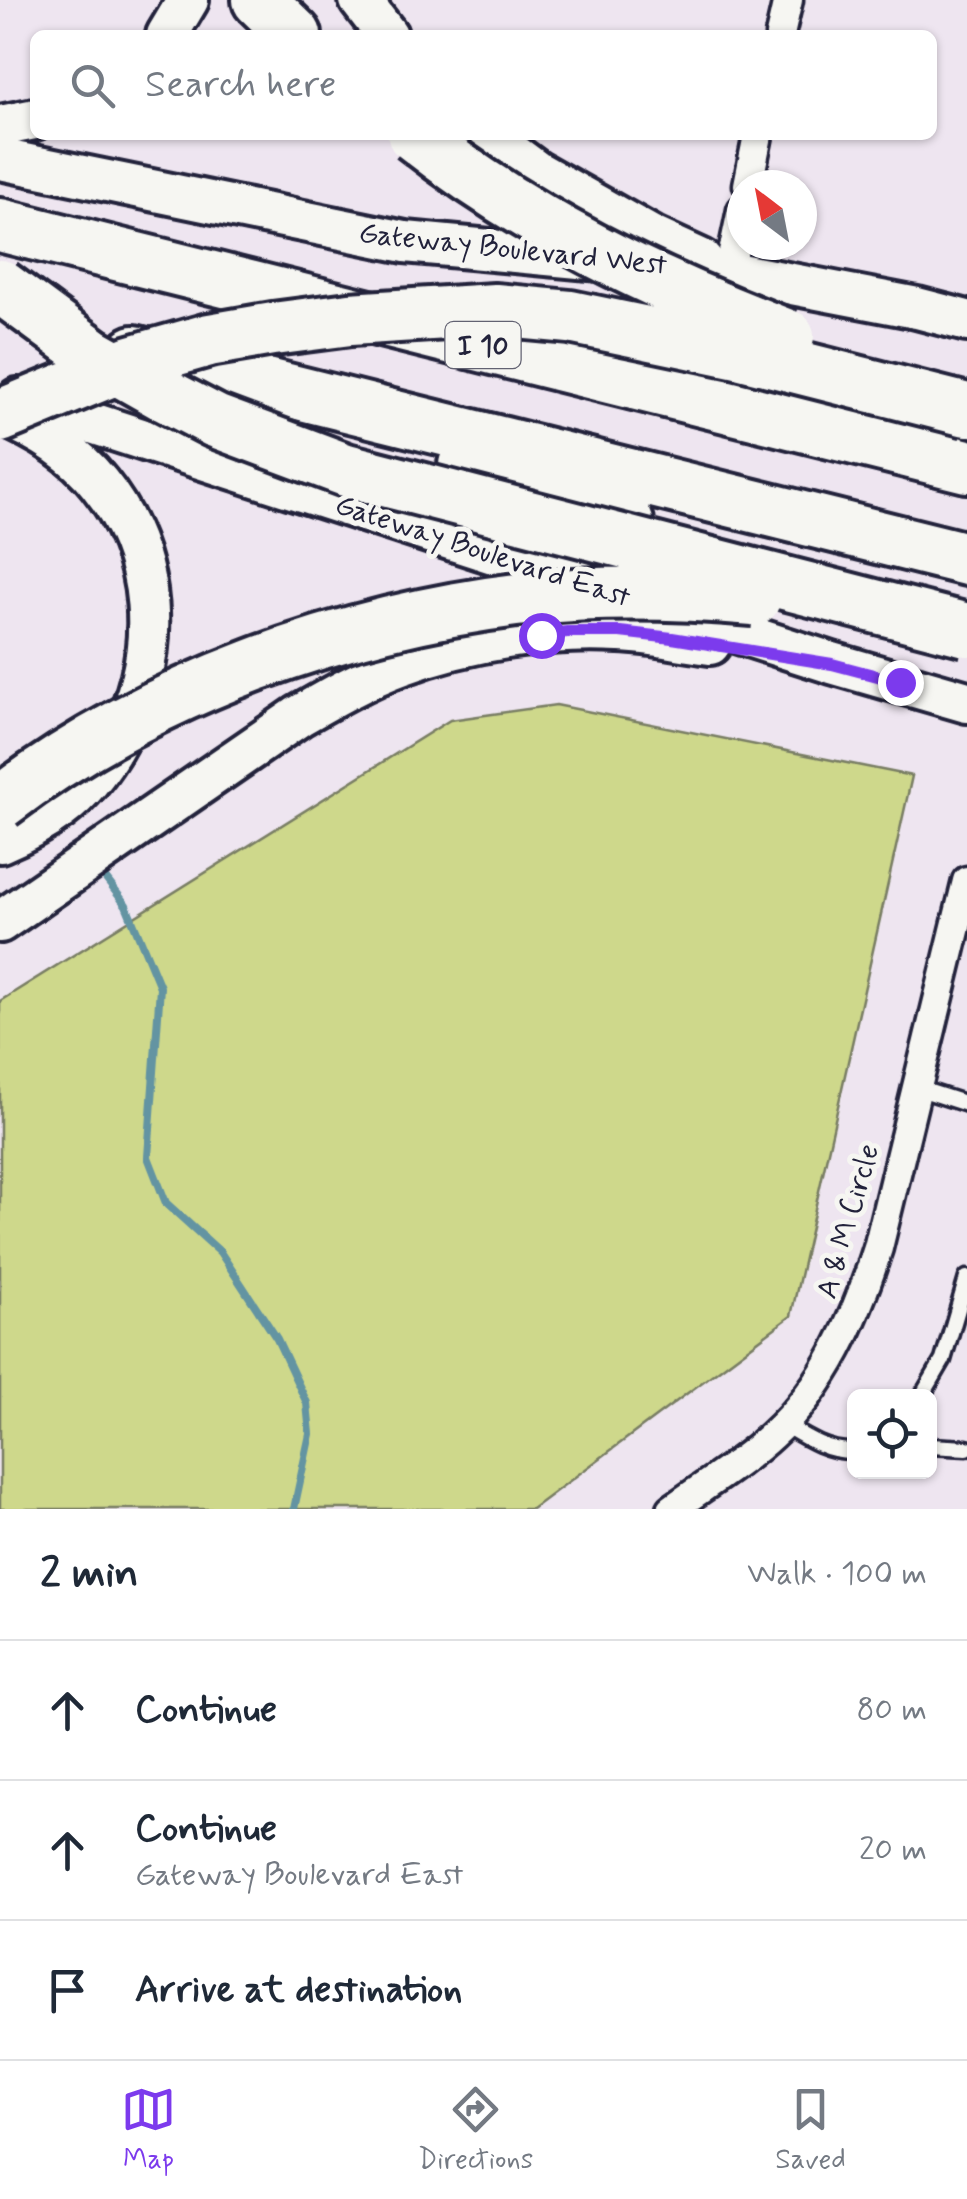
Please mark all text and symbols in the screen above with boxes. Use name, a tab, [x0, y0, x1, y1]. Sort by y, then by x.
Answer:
search box	[30, 30, 937, 140]
icon: search	[65, 58, 120, 113]
text: Search here	[145, 61, 336, 110]
north arrow	[727, 170, 817, 260]
street label: Gateway Boulevard West	[357, 214, 669, 285]
road number: I 10	[446, 322, 520, 368]
street label: Gateway Boulevard East	[330, 485, 635, 618]
route start	[519, 613, 565, 659]
route end	[878, 660, 924, 706]
street label: A & M Circle	[808, 1140, 889, 1303]
map controls	[847, 1389, 937, 1479]
button: locate	[847, 1389, 937, 1479]
text: 2 min	[40, 1547, 139, 1602]
text: Walk · 100 m	[747, 1553, 927, 1595]
icon: ahead	[40, 1683, 95, 1738]
text: Continue	[135, 1686, 277, 1735]
text: 80 m	[857, 1689, 927, 1731]
text: Continue	[135, 1805, 277, 1854]
icon: ahead	[40, 1823, 95, 1878]
text: 20 m	[859, 1829, 927, 1871]
text: Gateway Boulevard East	[135, 1854, 464, 1896]
icon: arrive	[40, 1963, 95, 2018]
text: Arrive at destination	[135, 1966, 462, 2015]
tab: Map	[121, 2082, 176, 2179]
tab: Directions	[418, 2082, 533, 2179]
tab: Saved	[775, 2082, 846, 2179]

